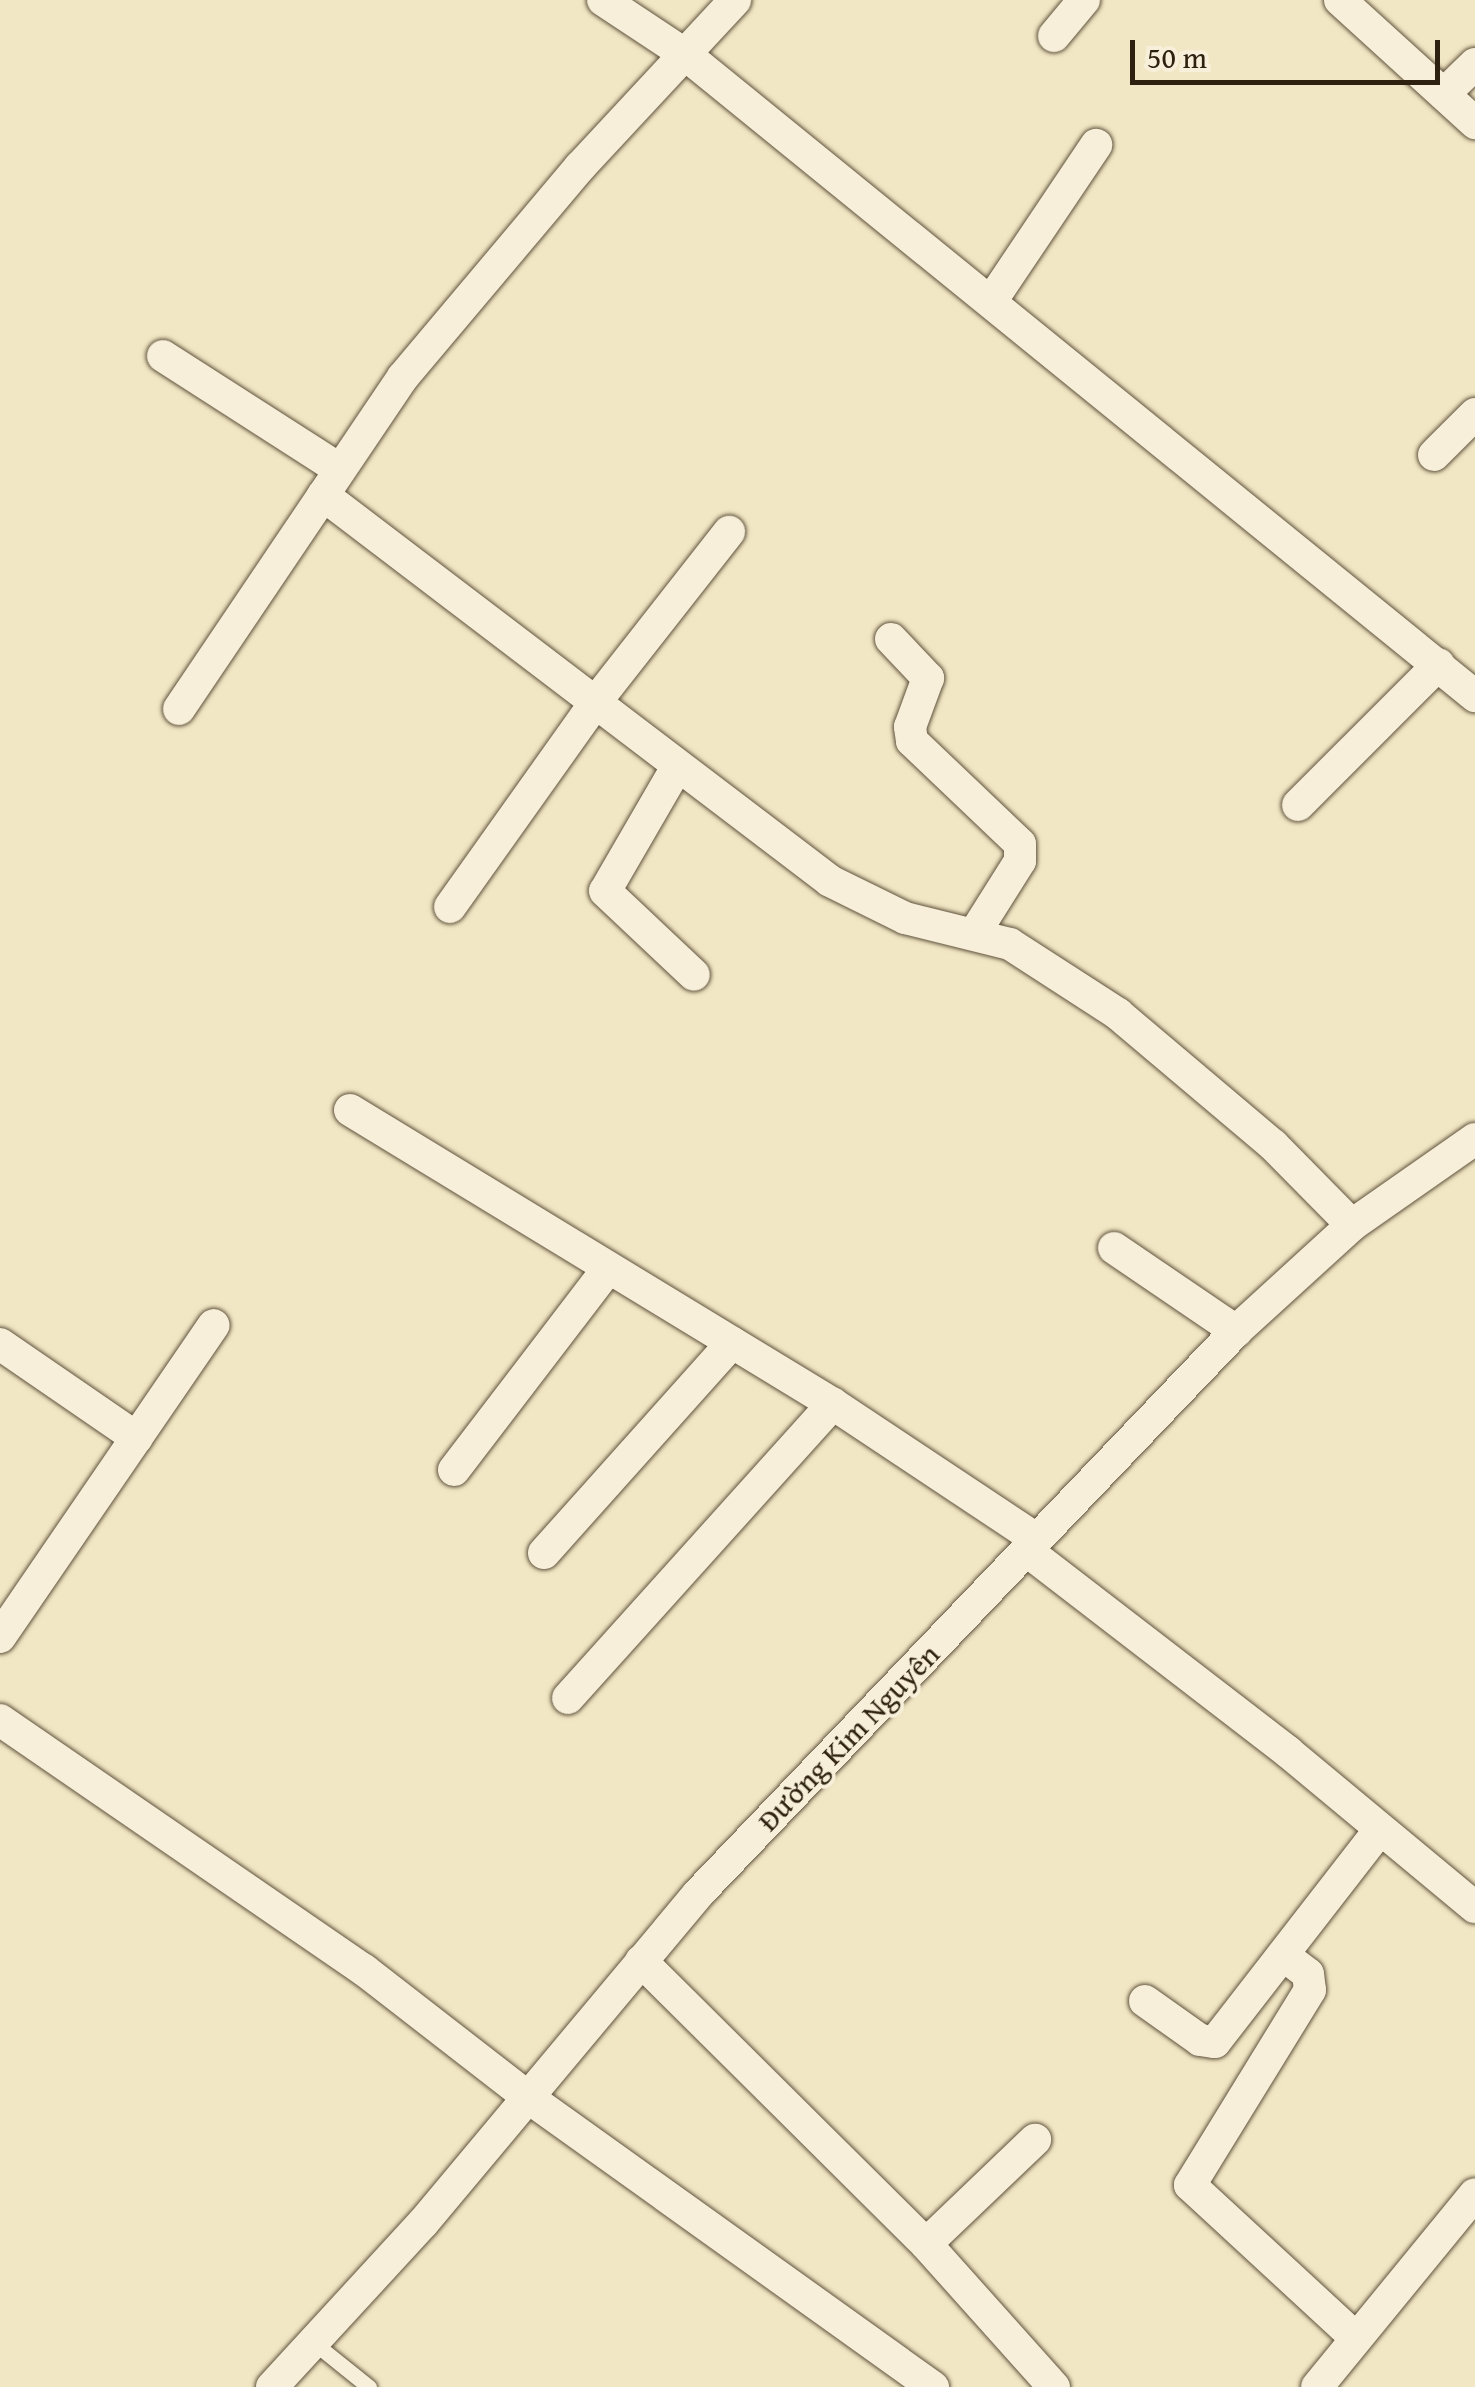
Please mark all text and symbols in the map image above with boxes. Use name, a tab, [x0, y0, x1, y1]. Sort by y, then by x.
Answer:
scale bar	[1135, 20, 1445, 82]
text: 50 m	[1147, 35, 1207, 79]
street label: Đường Kim Nguyên	[750, 1636, 946, 1838]

